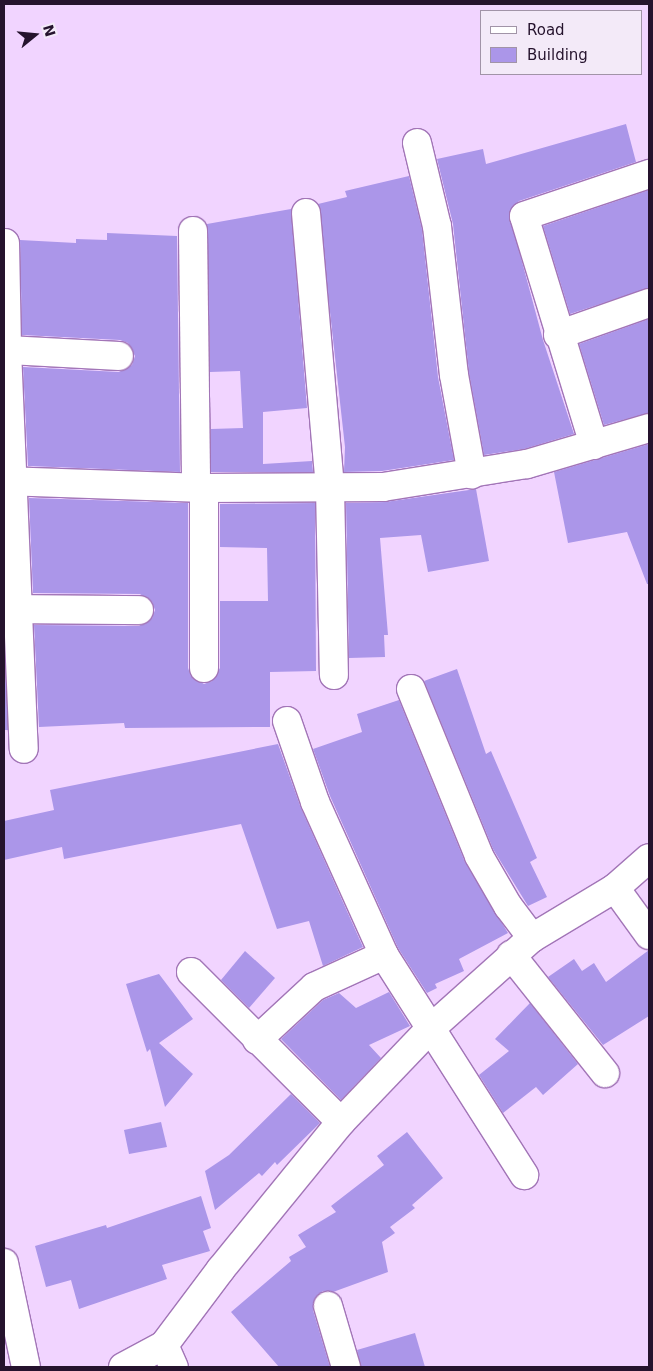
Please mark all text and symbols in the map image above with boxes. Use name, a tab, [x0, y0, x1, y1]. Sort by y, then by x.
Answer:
north arrow	[10, 10, 60, 60]
legend	[480, 10, 643, 75]
text: Road	[527, 21, 565, 39]
text: N	[40, 23, 59, 39]
text: Building	[527, 46, 588, 64]

